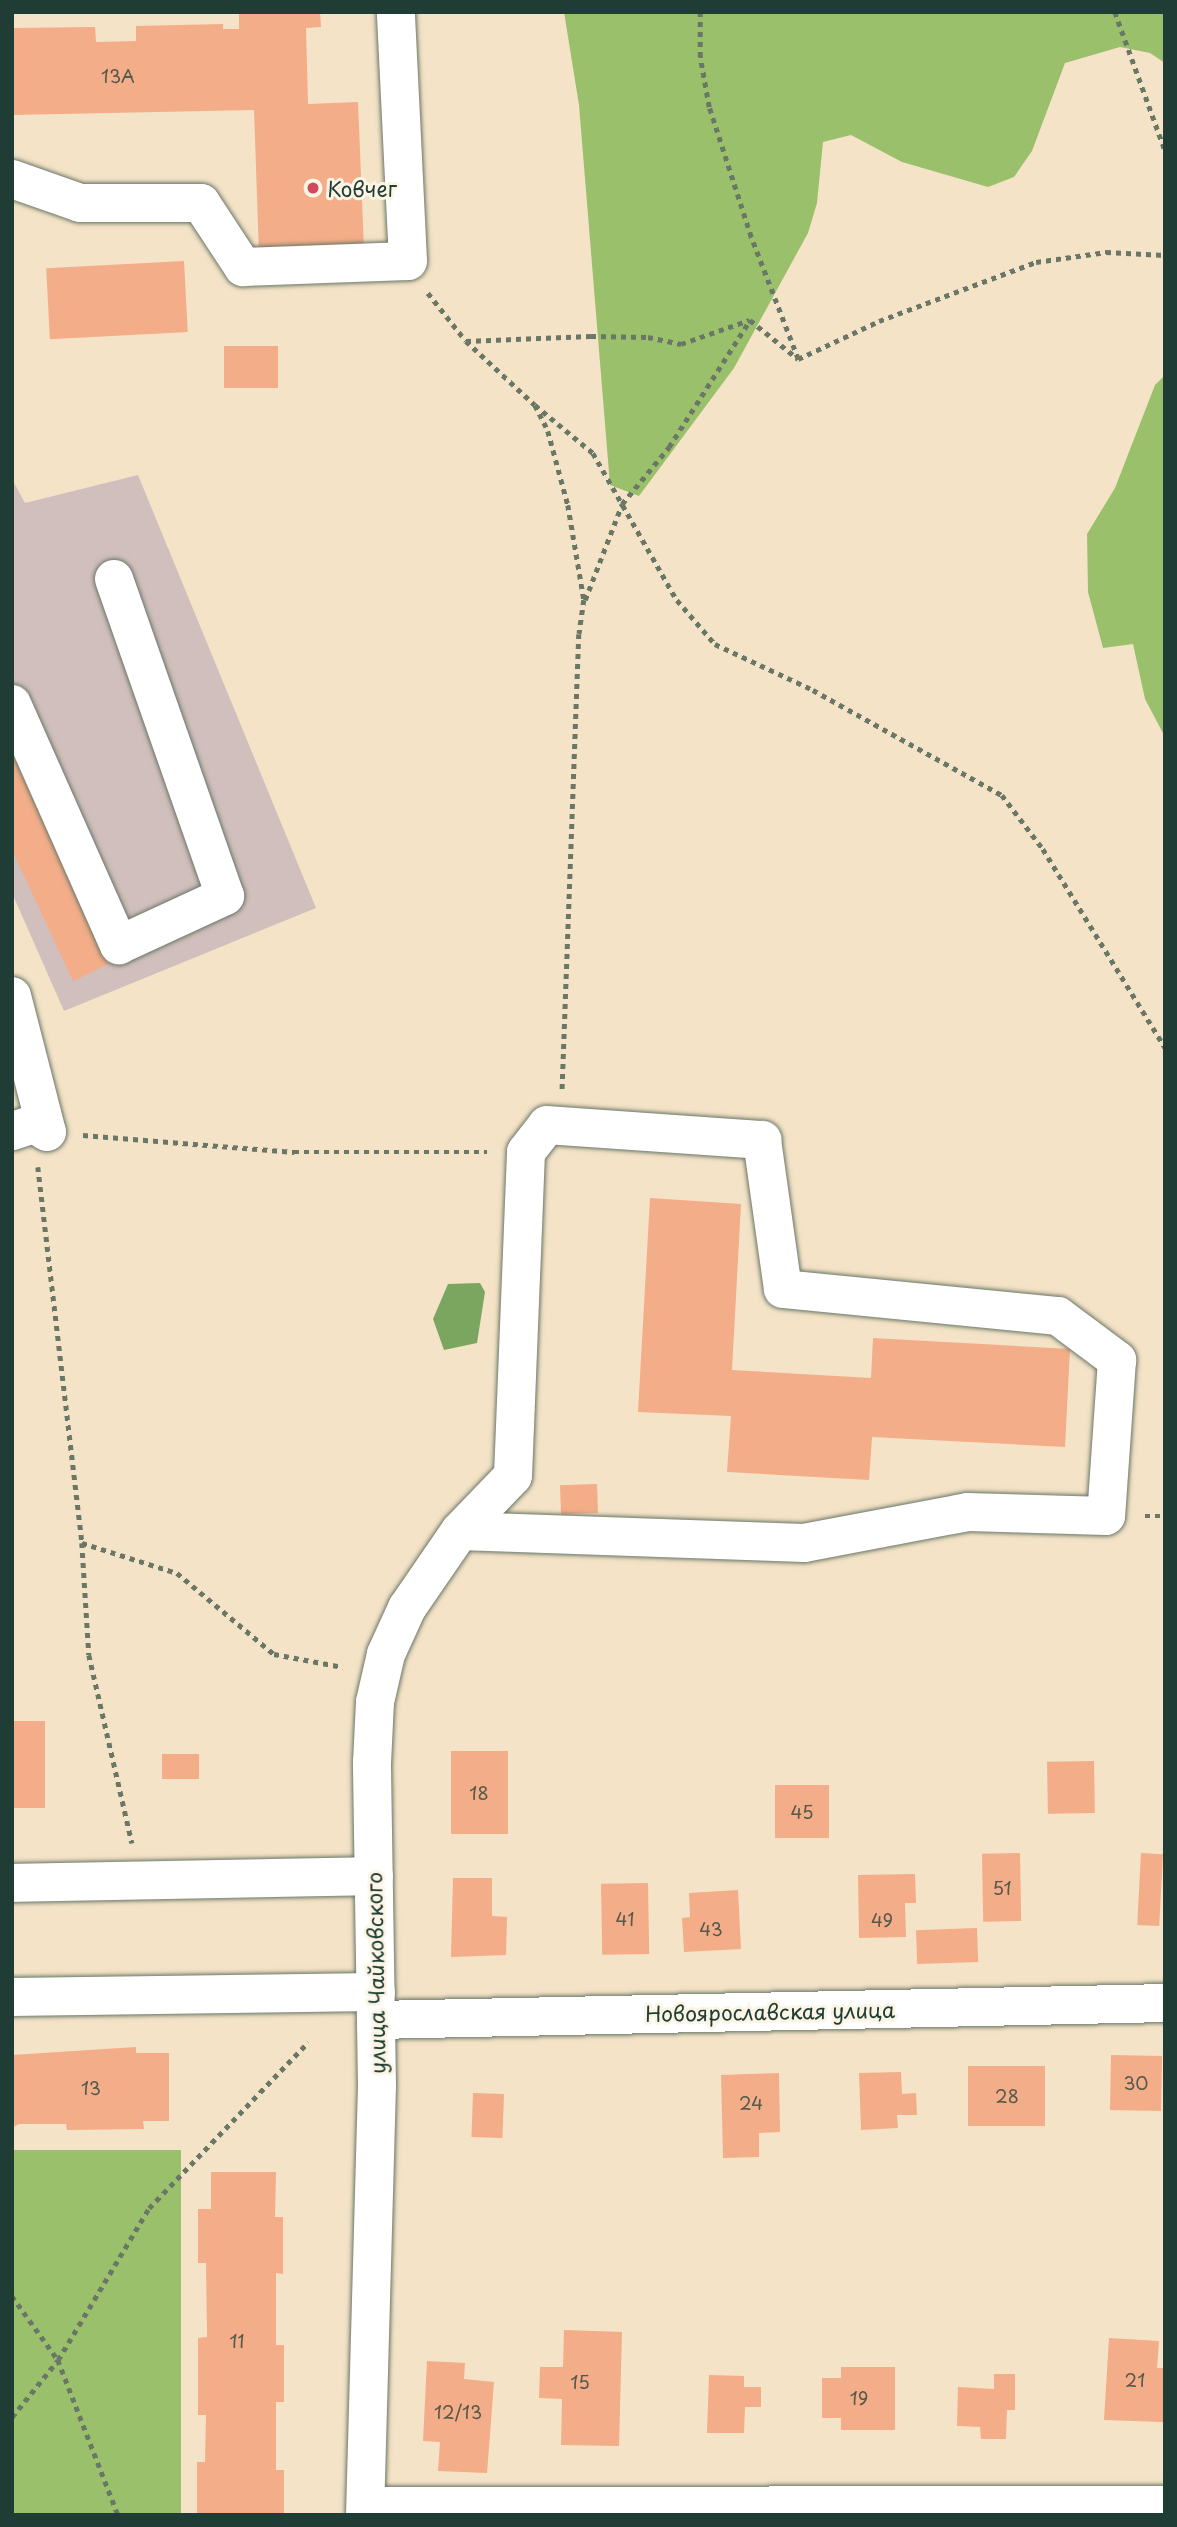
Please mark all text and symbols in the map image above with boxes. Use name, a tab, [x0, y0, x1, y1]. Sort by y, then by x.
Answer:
house number: 13А	[101, 65, 135, 87]
place label: Ковчег	[327, 175, 397, 201]
marker: Ковчег	[305, 180, 321, 196]
house number: 18	[469, 1782, 489, 1804]
house number: 45	[791, 1801, 813, 1823]
street label: улица Чайковского	[361, 1872, 389, 2074]
house number: 51	[992, 1877, 1012, 1899]
house number: 41	[616, 1908, 634, 1930]
house number: 49	[871, 1909, 893, 1931]
house number: 43	[699, 1918, 723, 1940]
street label: Новоярославская улица	[644, 1996, 896, 2026]
house number: 30	[1123, 2072, 1149, 2094]
house number: 13	[81, 2077, 101, 2099]
house number: 28	[995, 2085, 1019, 2107]
house number: 24	[739, 2092, 763, 2114]
house number: 11	[229, 2330, 245, 2352]
house number: 21	[1125, 2369, 1145, 2391]
house number: 15	[570, 2371, 590, 2393]
house number: 19	[850, 2387, 868, 2409]
house number: 12/13	[434, 2401, 482, 2423]

